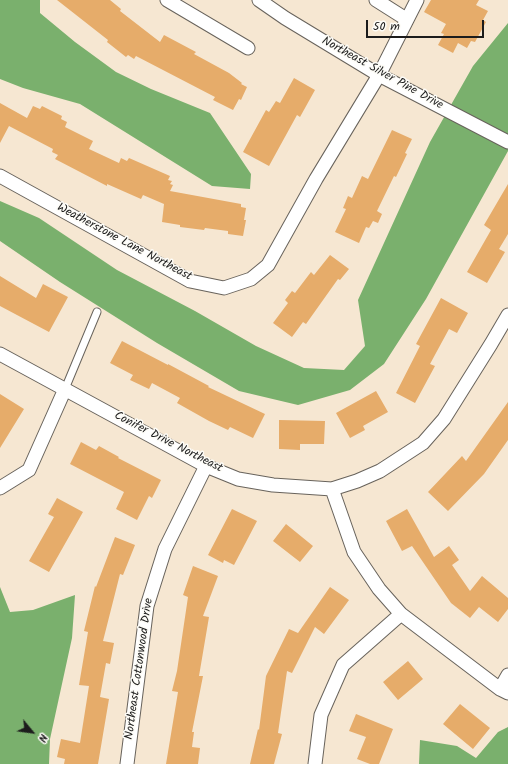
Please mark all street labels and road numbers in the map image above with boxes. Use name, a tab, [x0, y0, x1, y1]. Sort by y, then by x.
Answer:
street label: Northeast Silver Pine Drive	[319, 35, 445, 113]
street label: Weatherstone Lane Northeast	[54, 201, 194, 285]
street label: Conifer Drive Northeast	[111, 409, 225, 477]
street label: Northeast Cottonwood Drive	[123, 597, 157, 741]

